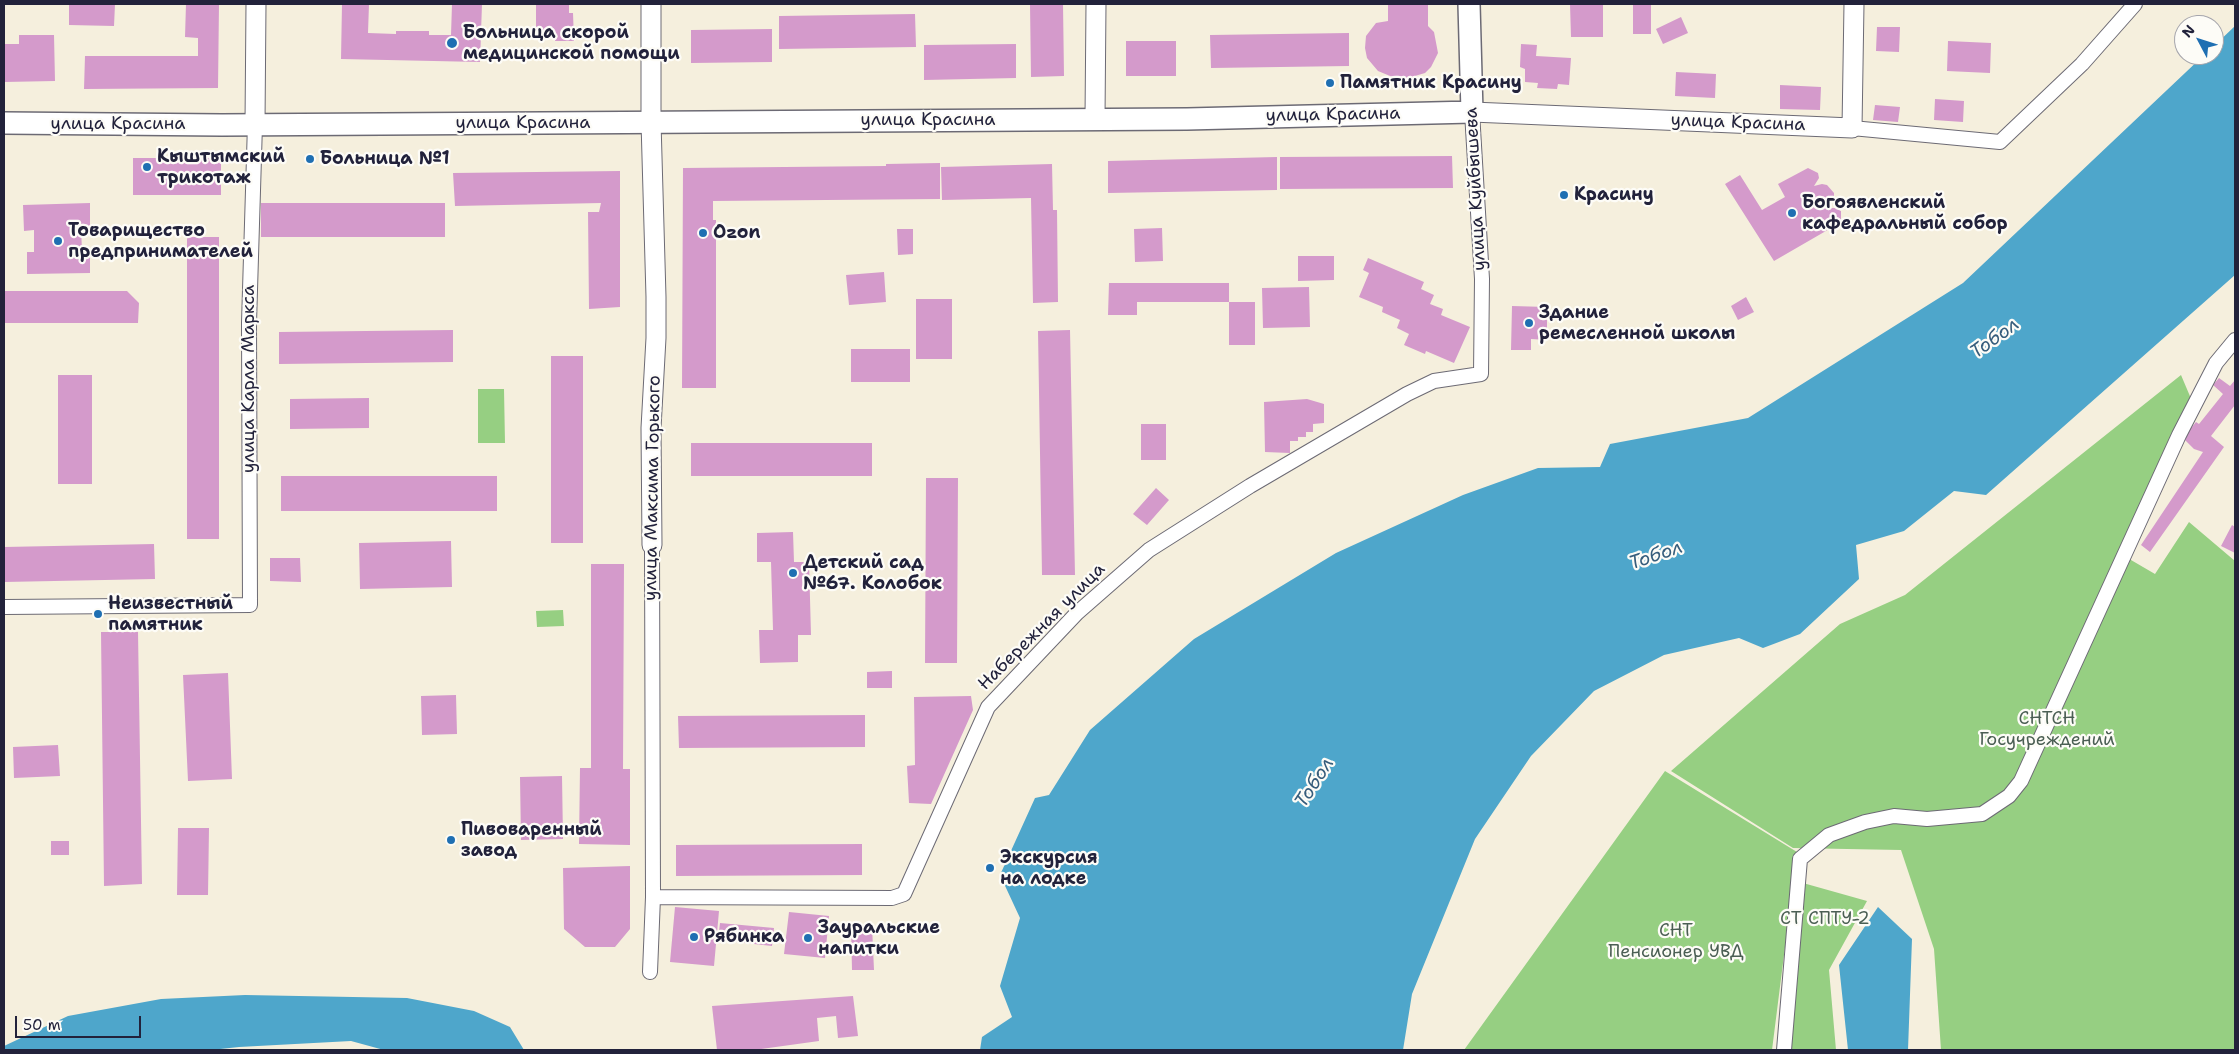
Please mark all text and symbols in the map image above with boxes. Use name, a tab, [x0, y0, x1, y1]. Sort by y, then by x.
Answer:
north arrow	[2174, 15, 2224, 65]
text: N	[2178, 21, 2199, 41]
place label: Больница скорой медицинской помощи	[463, 22, 680, 64]
marker: Больница скорой медицинской помощи	[445, 36, 459, 50]
place label: Памятник Красину	[1340, 72, 1522, 94]
marker: Памятник Красину	[1324, 77, 1336, 89]
street label: улица Красина	[1265, 103, 1401, 127]
street label: улица Куйбышева	[1461, 107, 1491, 271]
street label: улица Красина	[861, 109, 995, 131]
street label: улица Красина	[1670, 110, 1806, 136]
street label: улица Красина	[456, 112, 590, 134]
street label: улица Красина	[51, 113, 185, 135]
place label: Кыштымский трикотаж	[157, 146, 285, 188]
place label: Больница №1	[320, 148, 450, 170]
marker: Больница №1	[304, 153, 316, 165]
marker: Кыштымский трикотаж	[141, 161, 153, 173]
place label: Красину	[1574, 184, 1654, 206]
marker: Красину	[1558, 189, 1570, 201]
place label: Богоявленский кафедральный собор	[1802, 192, 2008, 234]
marker: Богоявленский кафедральный собор	[1786, 207, 1798, 219]
place label: Товарищество предпринимателей	[68, 220, 253, 262]
place label: Ozon	[713, 222, 760, 244]
marker: Ozon	[697, 227, 709, 239]
marker: Товарищество предпринимателей	[52, 235, 64, 247]
street label: улица Карла Маркса	[238, 285, 260, 473]
place label: Здание ремесленной школы	[1539, 302, 1735, 344]
water label: Тобол	[1966, 314, 2024, 364]
marker: Здание ремесленной школы	[1523, 317, 1535, 329]
street label: улица Максима Горького	[640, 375, 666, 601]
water label: Тобол	[1626, 536, 1686, 576]
place label: Детский сад №67. Колобок	[803, 552, 942, 594]
street label: Набережная улица	[974, 559, 1110, 695]
marker: Детский сад №67. Колобок	[787, 567, 799, 579]
place label: Неизвестный памятник	[108, 593, 233, 636]
marker: Неизвестный памятник	[92, 608, 104, 620]
park label: СНТСН Госучреждений	[1979, 708, 2115, 751]
water label: Тобол	[1291, 754, 1339, 812]
place label: Пивоваренный завод	[461, 819, 602, 862]
marker: Пивоваренный завод	[445, 834, 457, 846]
place label: Экскурсия на лодке	[1000, 847, 1098, 890]
marker: Экскурсия на лодке	[984, 862, 996, 874]
park label: СТ СПТУ-2	[1780, 908, 1870, 930]
place label: Зауральские напитки	[818, 917, 940, 960]
park label: СНТ Пенсионер УВД	[1608, 920, 1744, 962]
place label: Рябинка	[704, 926, 784, 948]
marker: Рябинка	[688, 931, 700, 943]
marker: Зауральские напитки	[802, 932, 814, 944]
scale bar	[18, 1006, 144, 1038]
text: 50 m	[23, 1015, 61, 1035]

